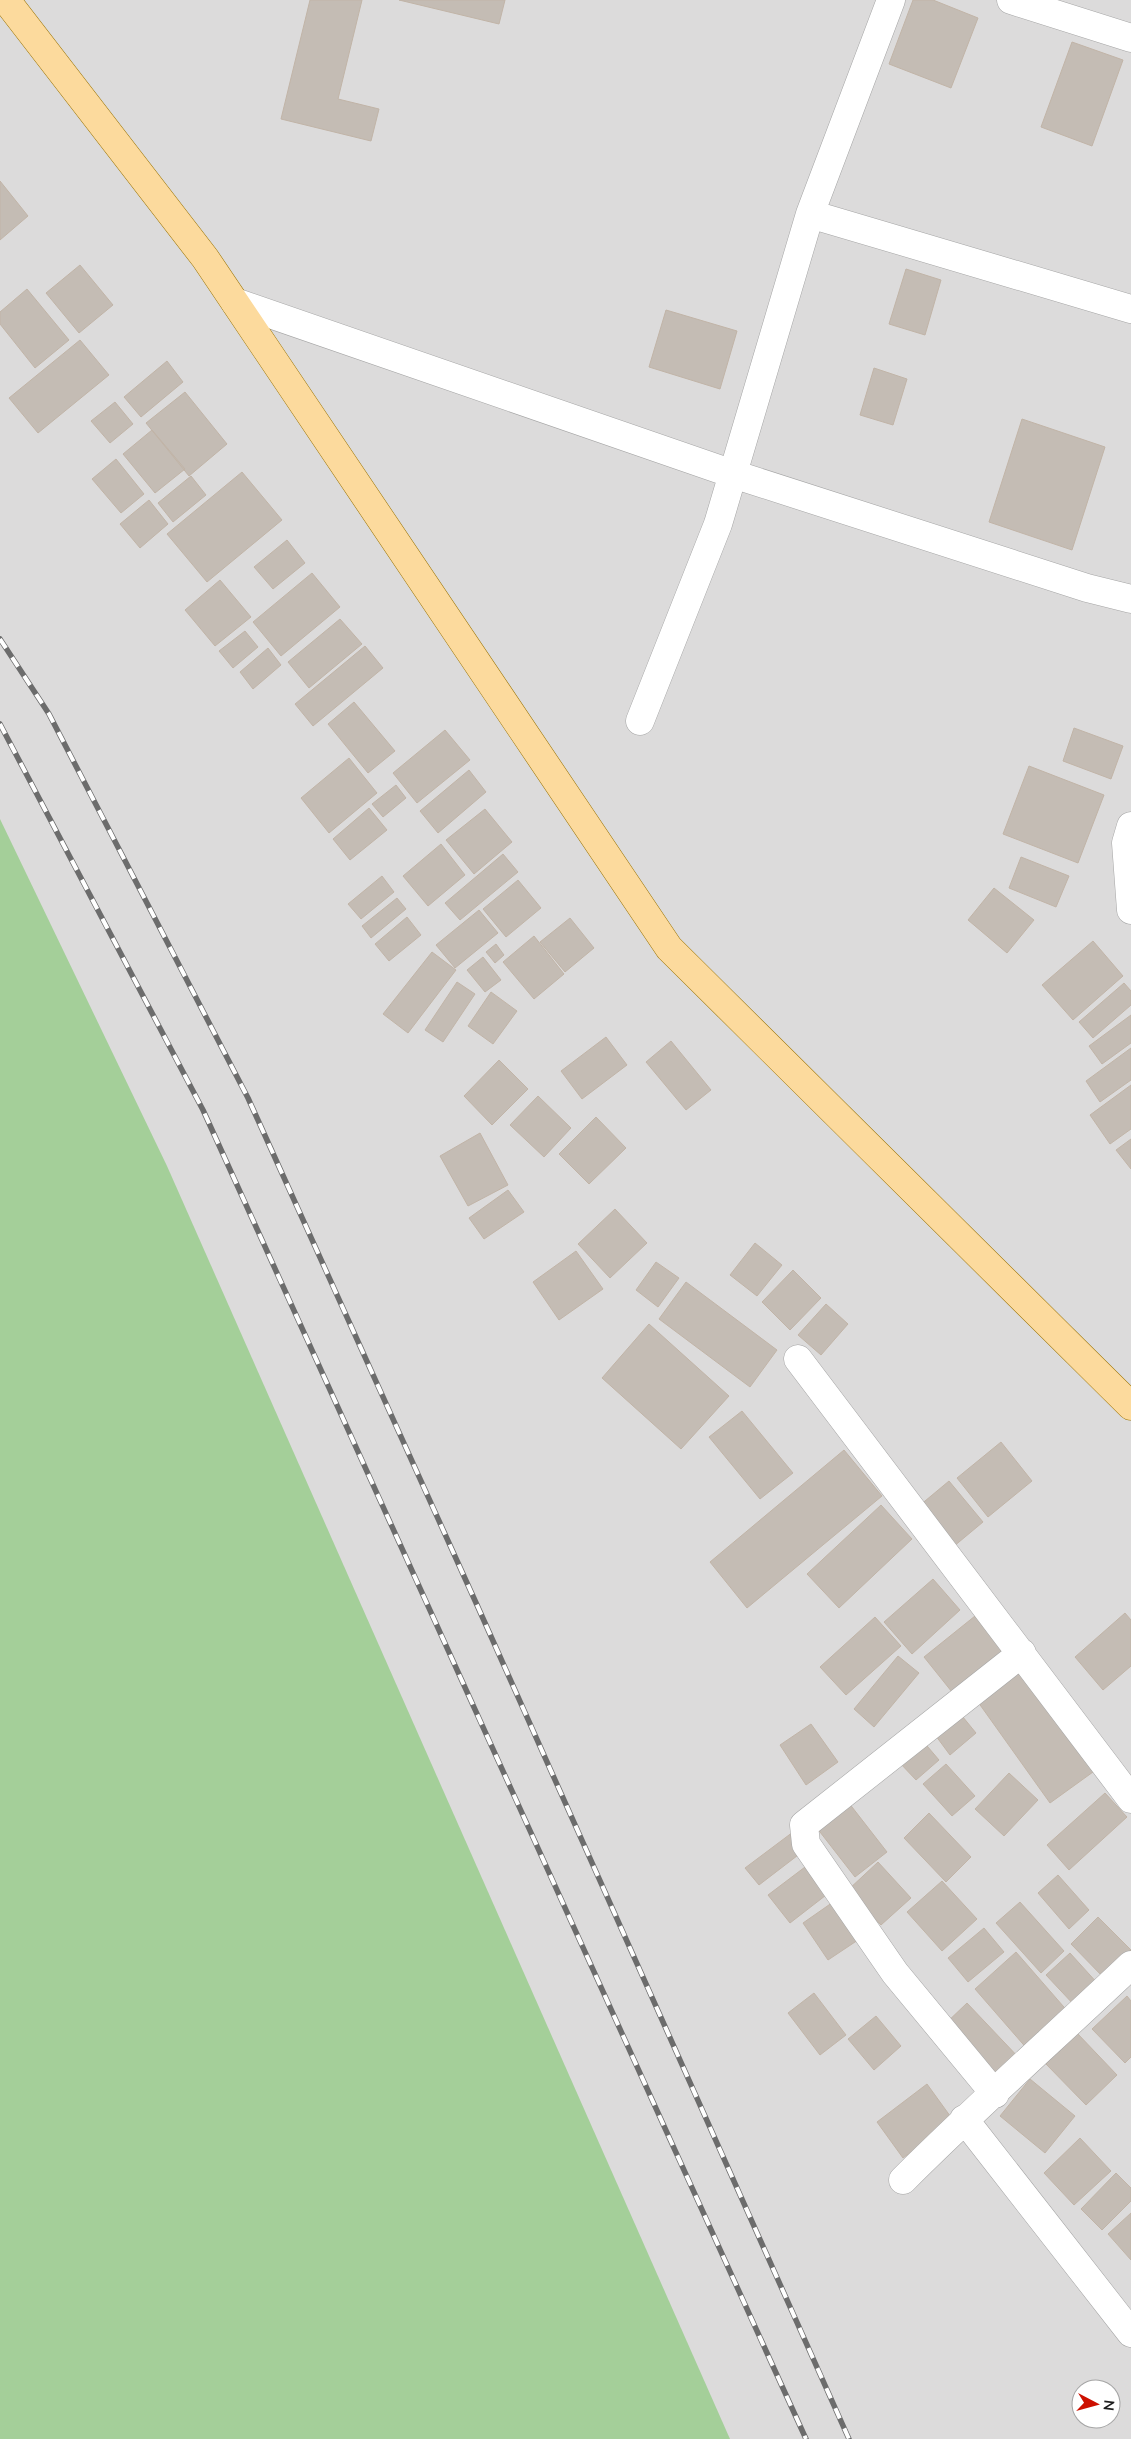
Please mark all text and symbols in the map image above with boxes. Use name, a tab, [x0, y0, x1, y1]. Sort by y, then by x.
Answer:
north arrow	[1071, 2379, 1121, 2429]
text: N	[1100, 2399, 1118, 2412]

